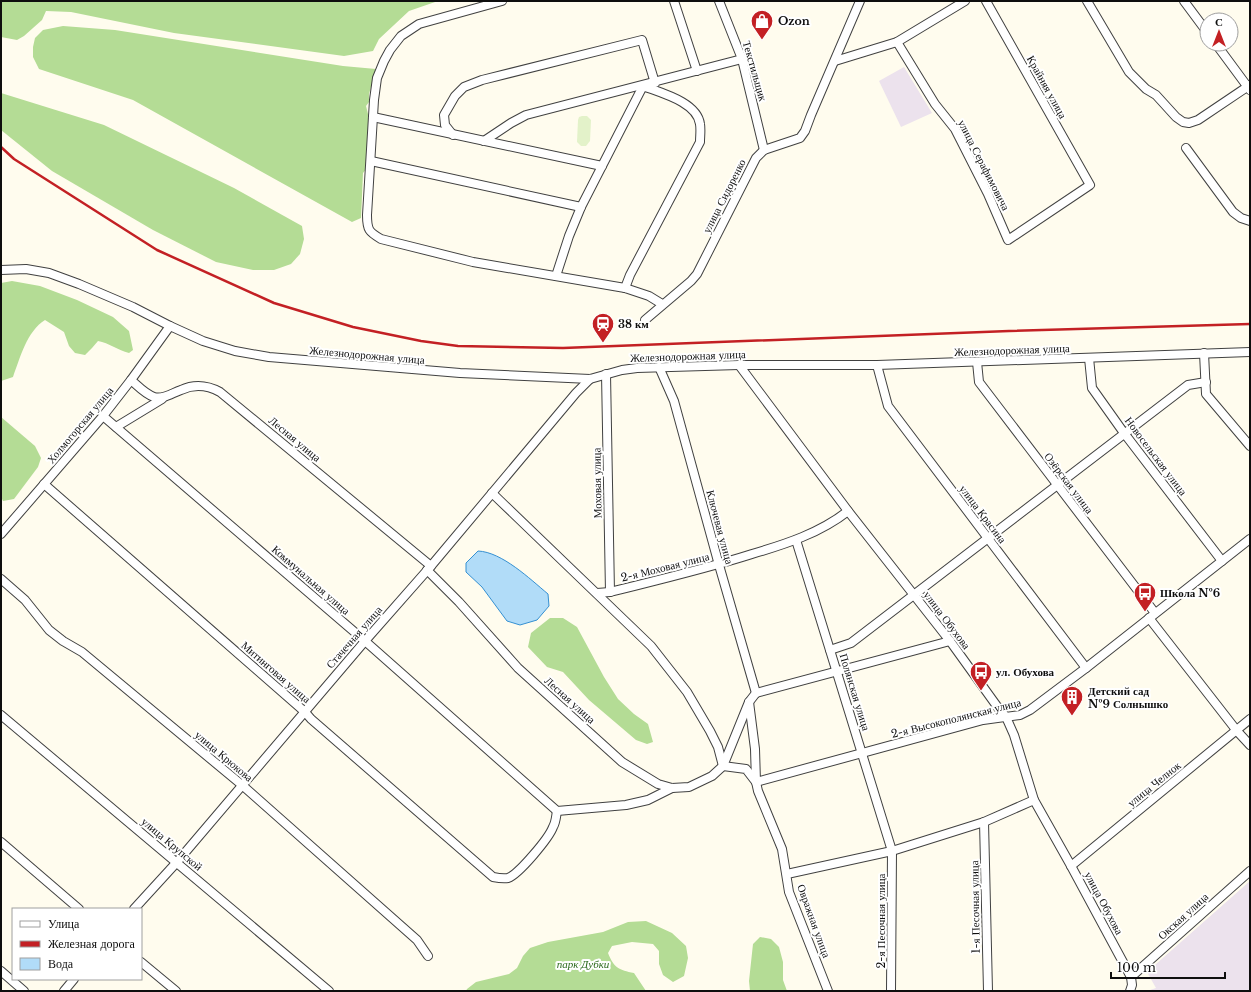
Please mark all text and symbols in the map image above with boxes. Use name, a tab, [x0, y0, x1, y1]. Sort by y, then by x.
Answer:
shop icon: Ozon	[749, 8, 775, 41]
north arrow	[1199, 12, 1239, 52]
place label: Ozon	[778, 14, 810, 28]
text: С	[1215, 15, 1223, 29]
street label: Текстильщик	[740, 39, 770, 103]
street label: Крайняя улица	[1024, 53, 1070, 121]
street label: улица Серафимовича	[955, 117, 1013, 213]
street label: улица Сидоренко	[699, 156, 749, 235]
station icon: 38 км	[590, 311, 616, 344]
place label: 38 км	[618, 317, 649, 331]
street label: Железнодорожная улица	[954, 341, 1070, 359]
street label: Железнодорожная улица	[309, 343, 425, 367]
street label: Железнодорожная улица	[630, 347, 746, 365]
street label: Холмогорская улица	[44, 384, 116, 466]
street label: Лесная улица	[266, 413, 324, 465]
street label: Новосельская улица	[1122, 414, 1190, 498]
street label: Моховая улица	[589, 447, 605, 518]
street label: Озёрская улица	[1041, 450, 1097, 516]
street label: улица Красина	[956, 482, 1010, 546]
street label: Ключевая улица	[703, 488, 737, 566]
street label: Коммунальная улица	[269, 542, 353, 618]
street label: 2-я Моховая улица	[619, 549, 711, 585]
bus stop icon: Школа №6	[1132, 580, 1158, 613]
place label: Школа №6	[1160, 586, 1220, 600]
street label: улица Обухова	[921, 588, 974, 652]
street label: Стачечная улица	[323, 603, 385, 671]
street label: Митинговая улица	[238, 638, 314, 706]
street label: Полянская улица	[837, 652, 873, 732]
bus stop icon: ул. Обухова	[968, 659, 994, 692]
place label: ул. Обухова	[996, 665, 1055, 679]
street label: Лесная улица	[542, 674, 598, 727]
building icon: Детский сад №9 Солнышко	[1059, 684, 1085, 717]
place label: Детский сад №9 Солнышко	[1088, 684, 1169, 711]
street label: 2-я Высокополянская улица	[890, 695, 1023, 741]
street label: улица Крюкова	[192, 728, 256, 784]
street label: улица Челнок	[1125, 758, 1184, 810]
street label: улица Крупской	[139, 814, 205, 874]
street label: 1-я Песочная улица	[967, 860, 983, 954]
street label: улица Обухова	[1082, 869, 1127, 937]
street label: 2-я Песочная улица	[874, 873, 888, 968]
street label: Овражная улица	[794, 882, 834, 960]
street label: Окская улица	[1155, 890, 1211, 942]
legend	[12, 908, 142, 980]
text: Улица	[48, 916, 80, 931]
text: Железная дорога	[48, 936, 135, 951]
scale bar	[1111, 954, 1225, 980]
text: Вода	[48, 956, 74, 971]
park label: парк Дубки	[557, 957, 610, 971]
text: 100 m	[1117, 960, 1156, 975]

